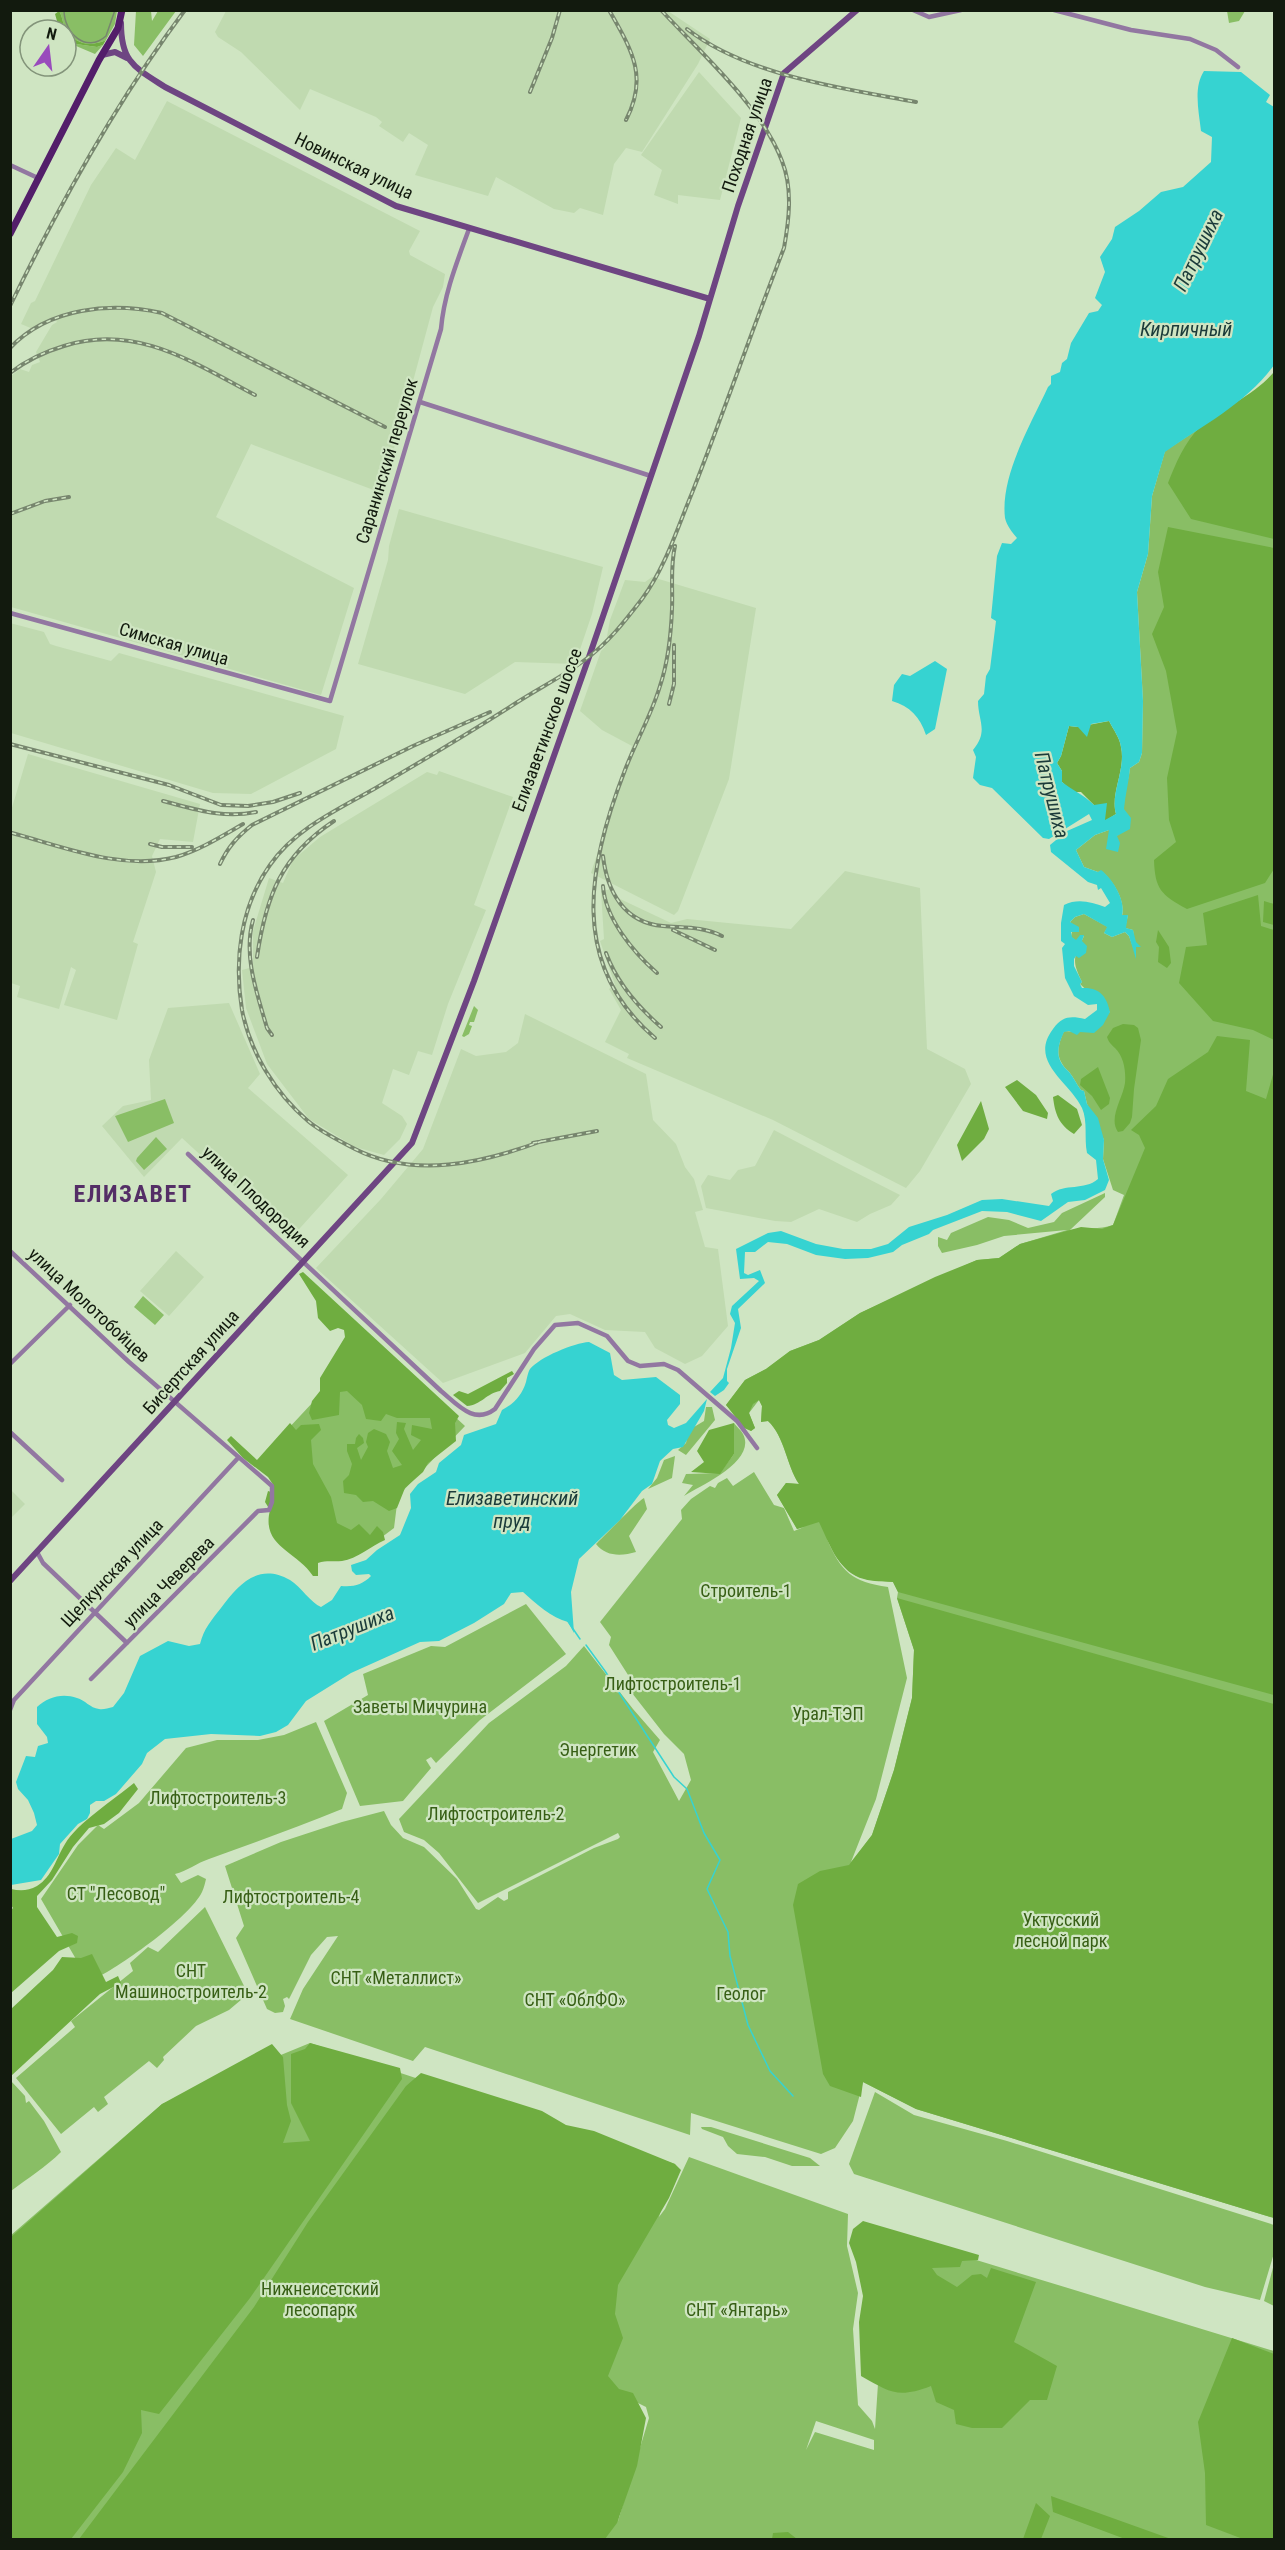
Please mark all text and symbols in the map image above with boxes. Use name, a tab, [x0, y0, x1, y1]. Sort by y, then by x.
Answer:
north arrow	[18, 18, 78, 78]
text: N	[44, 24, 59, 44]
street label: Походная улица	[717, 75, 776, 195]
street label: Новинская улица	[291, 128, 417, 203]
water label: Патрушиха	[1168, 205, 1228, 295]
water label: Кирпичный	[1140, 317, 1232, 341]
street label: Саранинский переулок	[351, 375, 422, 546]
street label: Симская улица	[117, 618, 231, 669]
street label: Елизаветинское шоссе	[507, 645, 586, 814]
water label: Патрушиха	[1030, 749, 1074, 841]
street label: улица Плодородия	[198, 1141, 315, 1252]
district label: ЕЛИЗАВЕТ	[74, 1180, 192, 1208]
street label: улица Молотобойцев	[24, 1243, 154, 1366]
street label: Бисертская улица	[138, 1305, 243, 1418]
water label: Елизаветинский пруд	[446, 1486, 578, 1533]
street label: Щелкунская улица	[56, 1514, 167, 1631]
street label: улица Чеверева	[119, 1532, 218, 1631]
park label: Строитель-1	[700, 1580, 792, 1601]
water label: Патрушиха	[307, 1600, 397, 1656]
park label: Лифтостроитель-1	[605, 1673, 741, 1694]
park label: Заветы Мичурина	[353, 1696, 487, 1717]
park label: Урал-ТЭП	[792, 1703, 864, 1724]
park label: Энергетик	[559, 1739, 637, 1760]
park label: Лифтостроитель-3	[150, 1787, 286, 1808]
park label: Лифтостроитель-2	[428, 1803, 564, 1824]
park label: СТ "Лесовод"	[67, 1883, 165, 1904]
park label: Лифтостроитель-4	[223, 1886, 359, 1907]
park label: Уктусский лесной парк	[1015, 1909, 1108, 1951]
park label: СНТ Машиностроитель-2	[115, 1960, 267, 2002]
park label: СНТ «Металлист»	[331, 1967, 461, 1988]
park label: Геолог	[716, 1983, 766, 2004]
park label: СНТ «ОблФО»	[524, 1989, 626, 2010]
park label: Нижнеисетский лесопарк	[261, 2278, 379, 2320]
park label: СНТ «Янтарь»	[686, 2299, 788, 2320]

